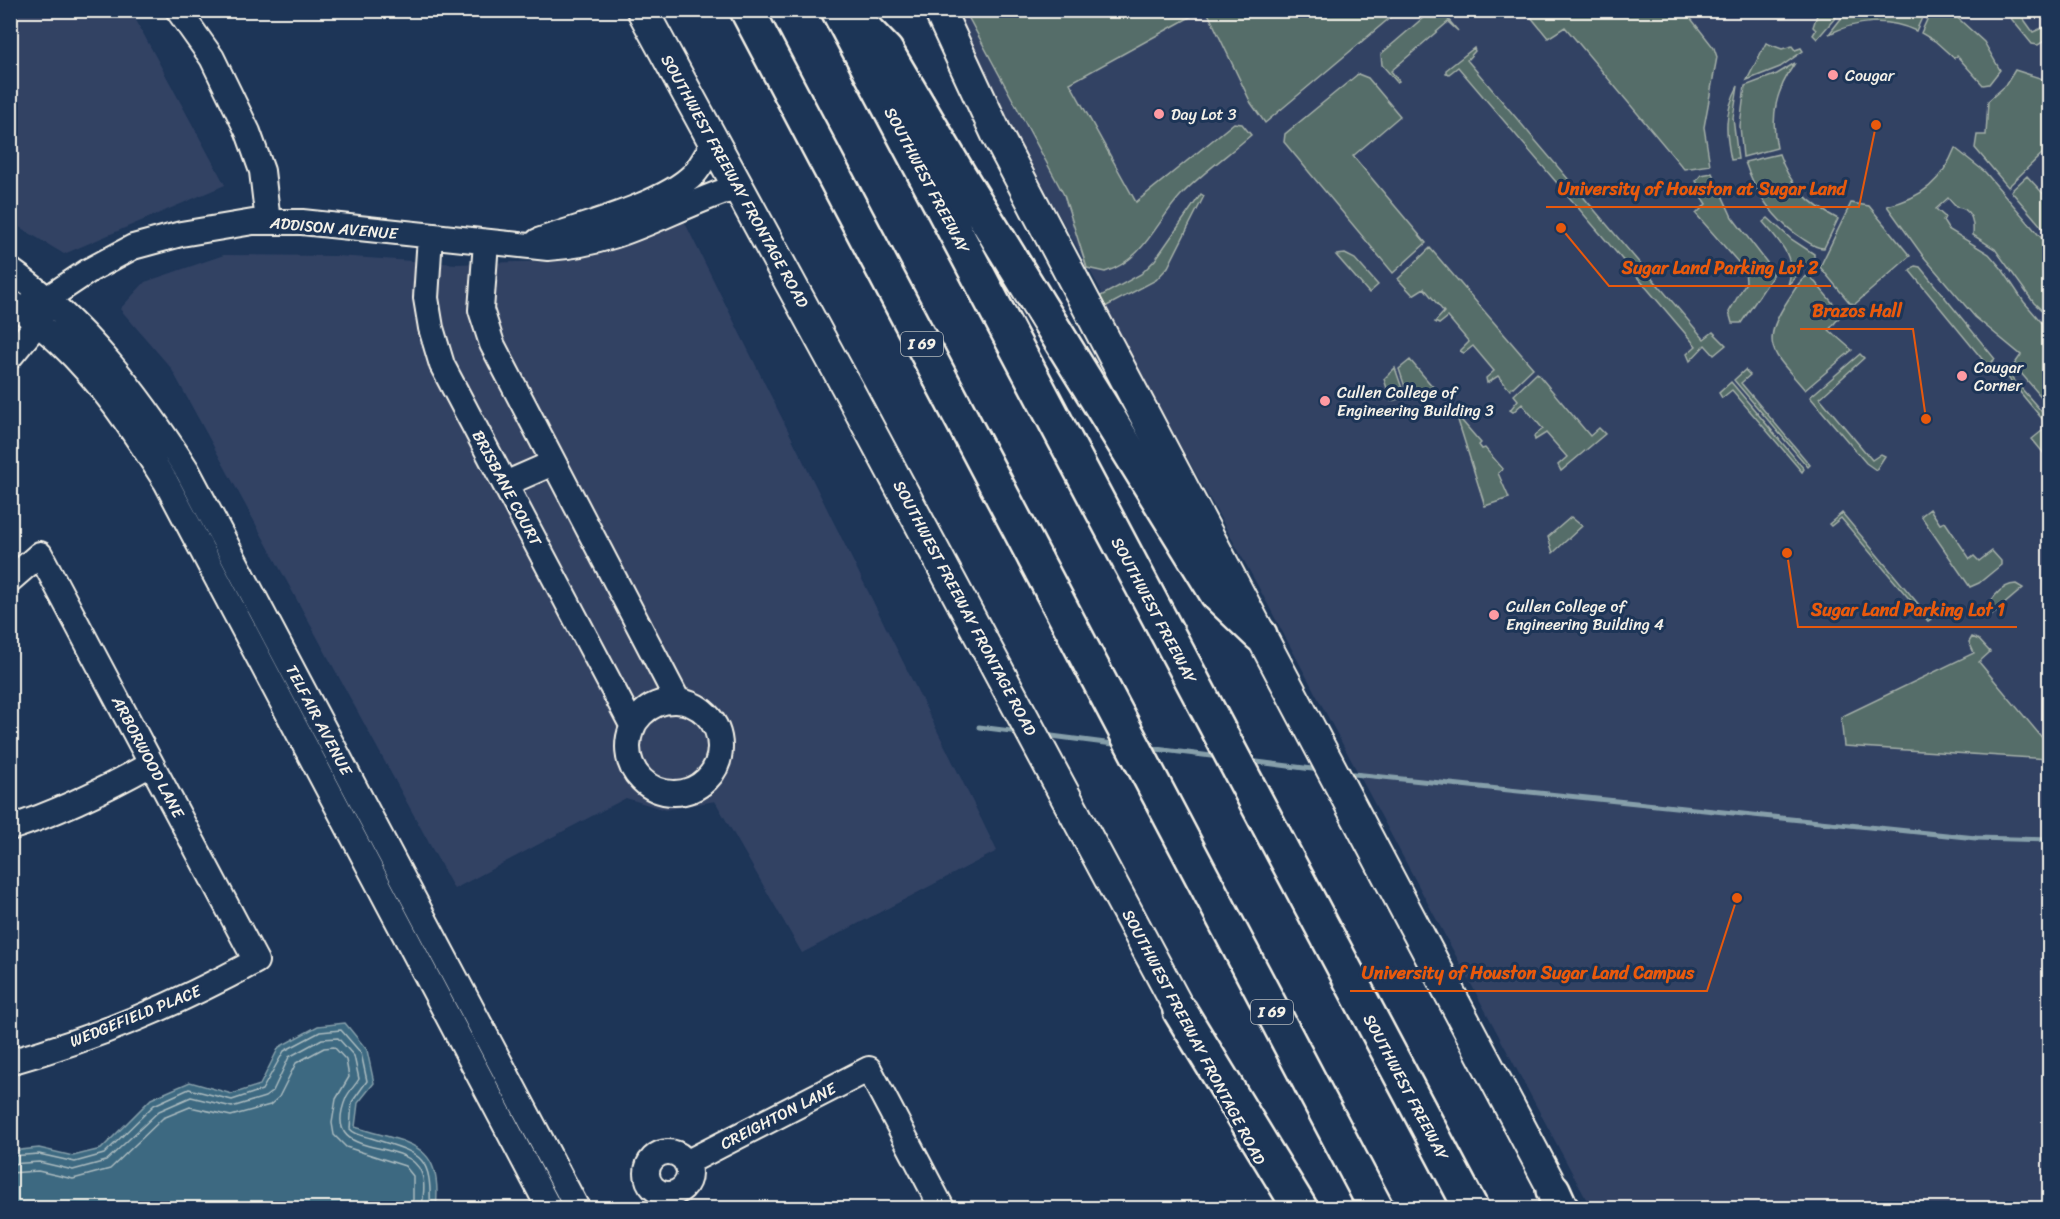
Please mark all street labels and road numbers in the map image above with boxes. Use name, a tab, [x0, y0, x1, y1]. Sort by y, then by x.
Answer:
street label: SOUTHWEST FREEWAY FRONTAGE ROAD	[653, 49, 817, 314]
street label: SOUTHWEST FREEWAY	[876, 102, 978, 259]
street label: ADDISON AVENUE	[268, 208, 400, 248]
road number: I 69	[901, 332, 943, 356]
street label: BRISBANE COURT	[464, 425, 551, 553]
street label: SOUTHWEST FREEWAY FRONTAGE ROAD	[885, 475, 1045, 742]
street label: SOUTHWEST FREEWAY	[1103, 532, 1205, 689]
street label: TELFAIR AVENUE	[278, 659, 361, 782]
street label: ARBORWOOD LANE	[103, 690, 193, 824]
street label: SOUTHWEST FREEWAY FRONTAGE ROAD	[1114, 904, 1274, 1171]
street label: WEDGEFIELD PLACE	[65, 976, 206, 1056]
road number: I 69	[1251, 1000, 1293, 1024]
street label: SOUTHWEST FREEWAY	[1355, 1009, 1457, 1166]
street label: CREIGHTON LANE	[715, 1074, 842, 1158]

